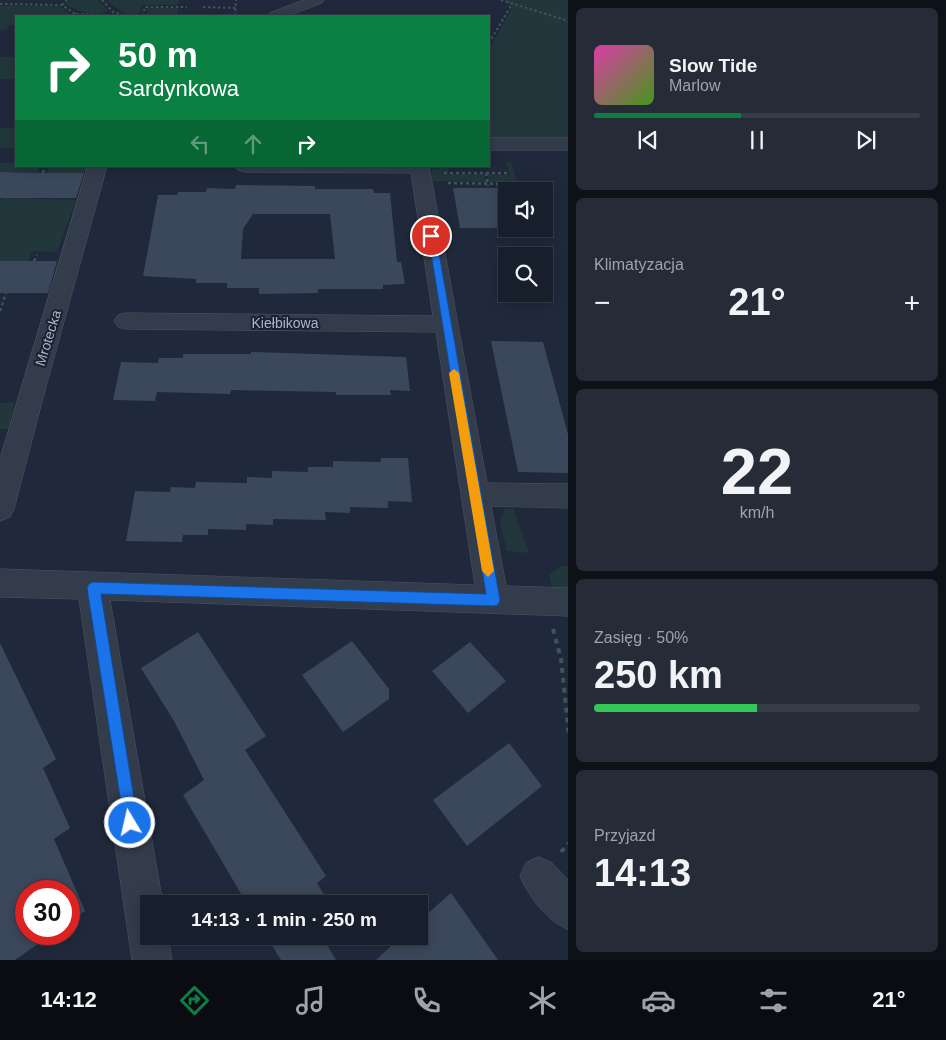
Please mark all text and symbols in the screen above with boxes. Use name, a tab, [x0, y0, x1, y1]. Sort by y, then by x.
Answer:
icon: right	[35, 35, 100, 100]
text: 50 m	[118, 35, 198, 74]
text: Slow Tide	[669, 55, 757, 76]
text: Sardynkowa	[118, 76, 239, 101]
text: Marlow	[669, 77, 721, 94]
icon: previous	[634, 126, 662, 154]
icon: pause	[743, 126, 771, 154]
icon: next	[852, 126, 880, 154]
icon: left	[186, 130, 214, 158]
icon: ahead	[239, 130, 267, 158]
icon: right	[292, 130, 320, 158]
map controls	[498, 182, 553, 302]
button: sound	[498, 182, 553, 237]
pin	[410, 215, 452, 257]
icon: arrive	[417, 222, 445, 250]
button: search	[498, 247, 553, 302]
text: Klimatyzacja	[594, 256, 684, 273]
text: 21°	[728, 281, 786, 323]
text: −	[594, 287, 610, 318]
text: +	[904, 287, 920, 318]
street label: Mrotecka	[32, 308, 64, 368]
street label: Kiełbikowa	[252, 315, 319, 331]
text: 22	[721, 435, 793, 508]
text: km/h	[740, 504, 774, 521]
text: Zasięg · 50%	[594, 629, 688, 646]
text: 250 km	[594, 654, 723, 696]
position arrow	[103, 796, 155, 848]
text: Przyjazd	[594, 827, 655, 844]
text: 14:13	[594, 852, 691, 894]
speed limit sign: 30	[15, 880, 80, 945]
text: 14:13 · 1 min · 250 m	[191, 909, 377, 930]
icon: directions	[177, 983, 212, 1018]
icon: music	[293, 983, 328, 1018]
icon: phone	[409, 983, 444, 1018]
icon: climate	[525, 983, 560, 1018]
icon: car	[641, 983, 676, 1018]
icon: filters	[756, 983, 791, 1018]
text: 14:12	[40, 987, 97, 1012]
text: 21°	[872, 987, 906, 1012]

